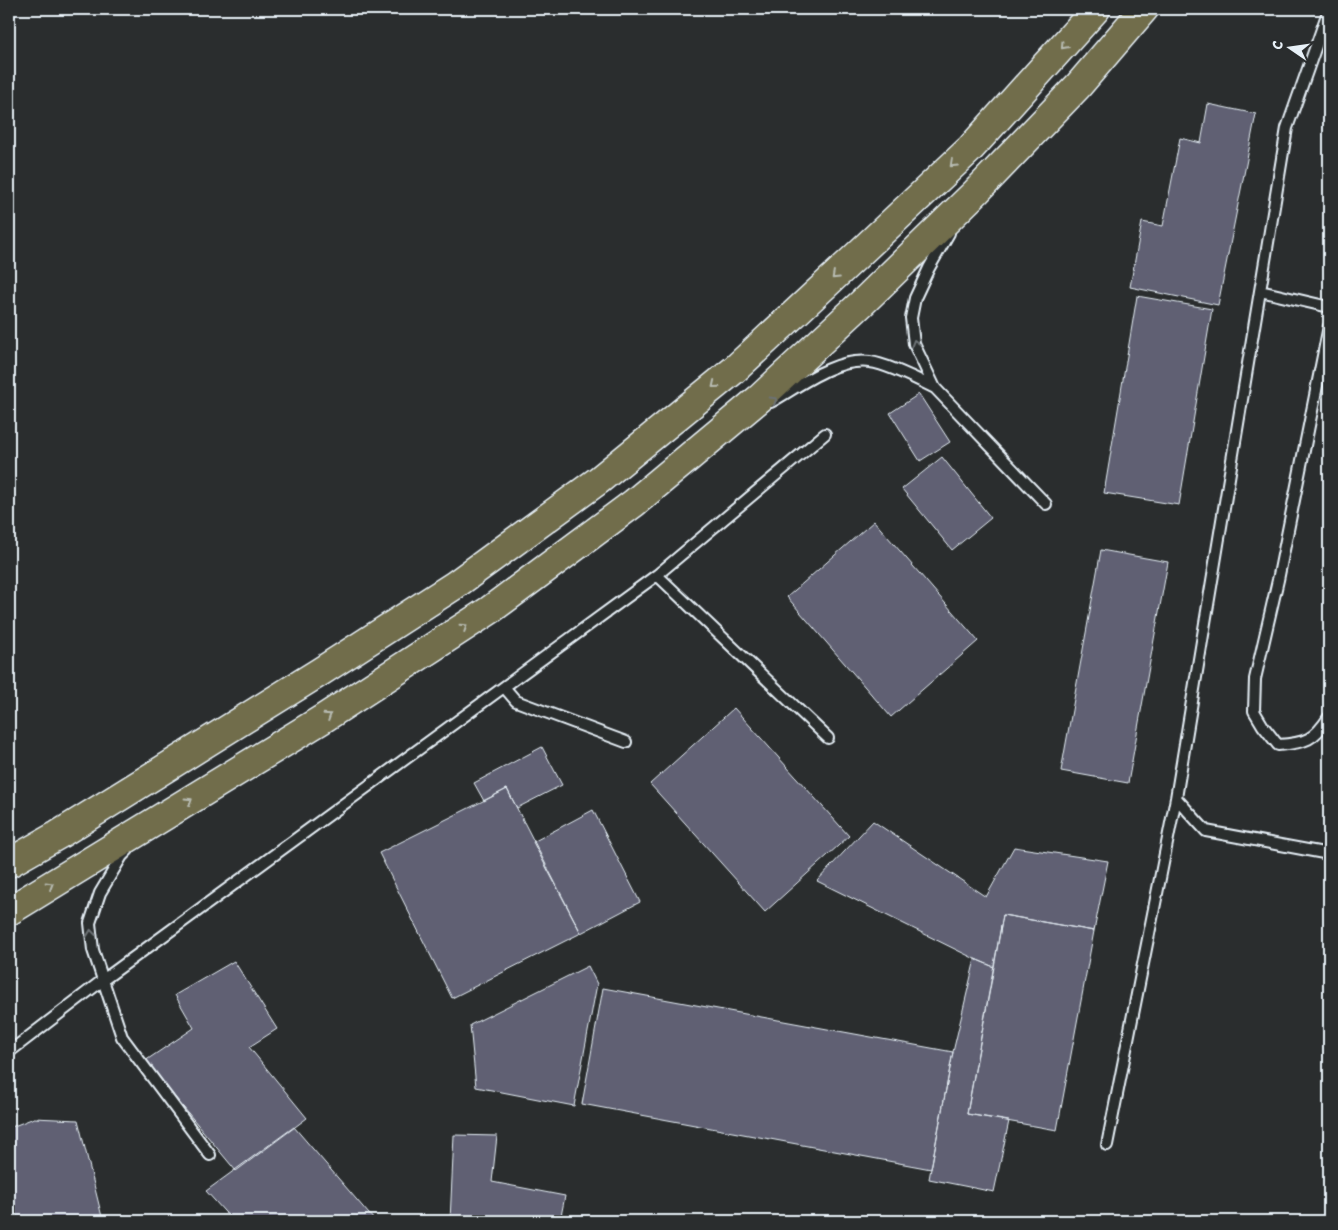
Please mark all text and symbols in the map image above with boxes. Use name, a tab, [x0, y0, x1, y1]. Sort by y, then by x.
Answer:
north arrow	[1266, 22, 1316, 72]
text: С	[1268, 39, 1287, 51]
one-way arrow	[1061, 40, 1070, 49]
one-way arrow	[950, 158, 959, 167]
one-way arrow	[832, 270, 841, 279]
one-way arrow	[911, 340, 921, 348]
one-way arrow	[712, 380, 721, 388]
one-way arrow	[769, 397, 778, 407]
one-way arrow	[458, 624, 467, 633]
one-way arrow	[322, 713, 331, 722]
one-way arrow	[184, 797, 193, 807]
one-way arrow	[45, 882, 54, 892]
one-way arrow	[86, 929, 97, 937]

